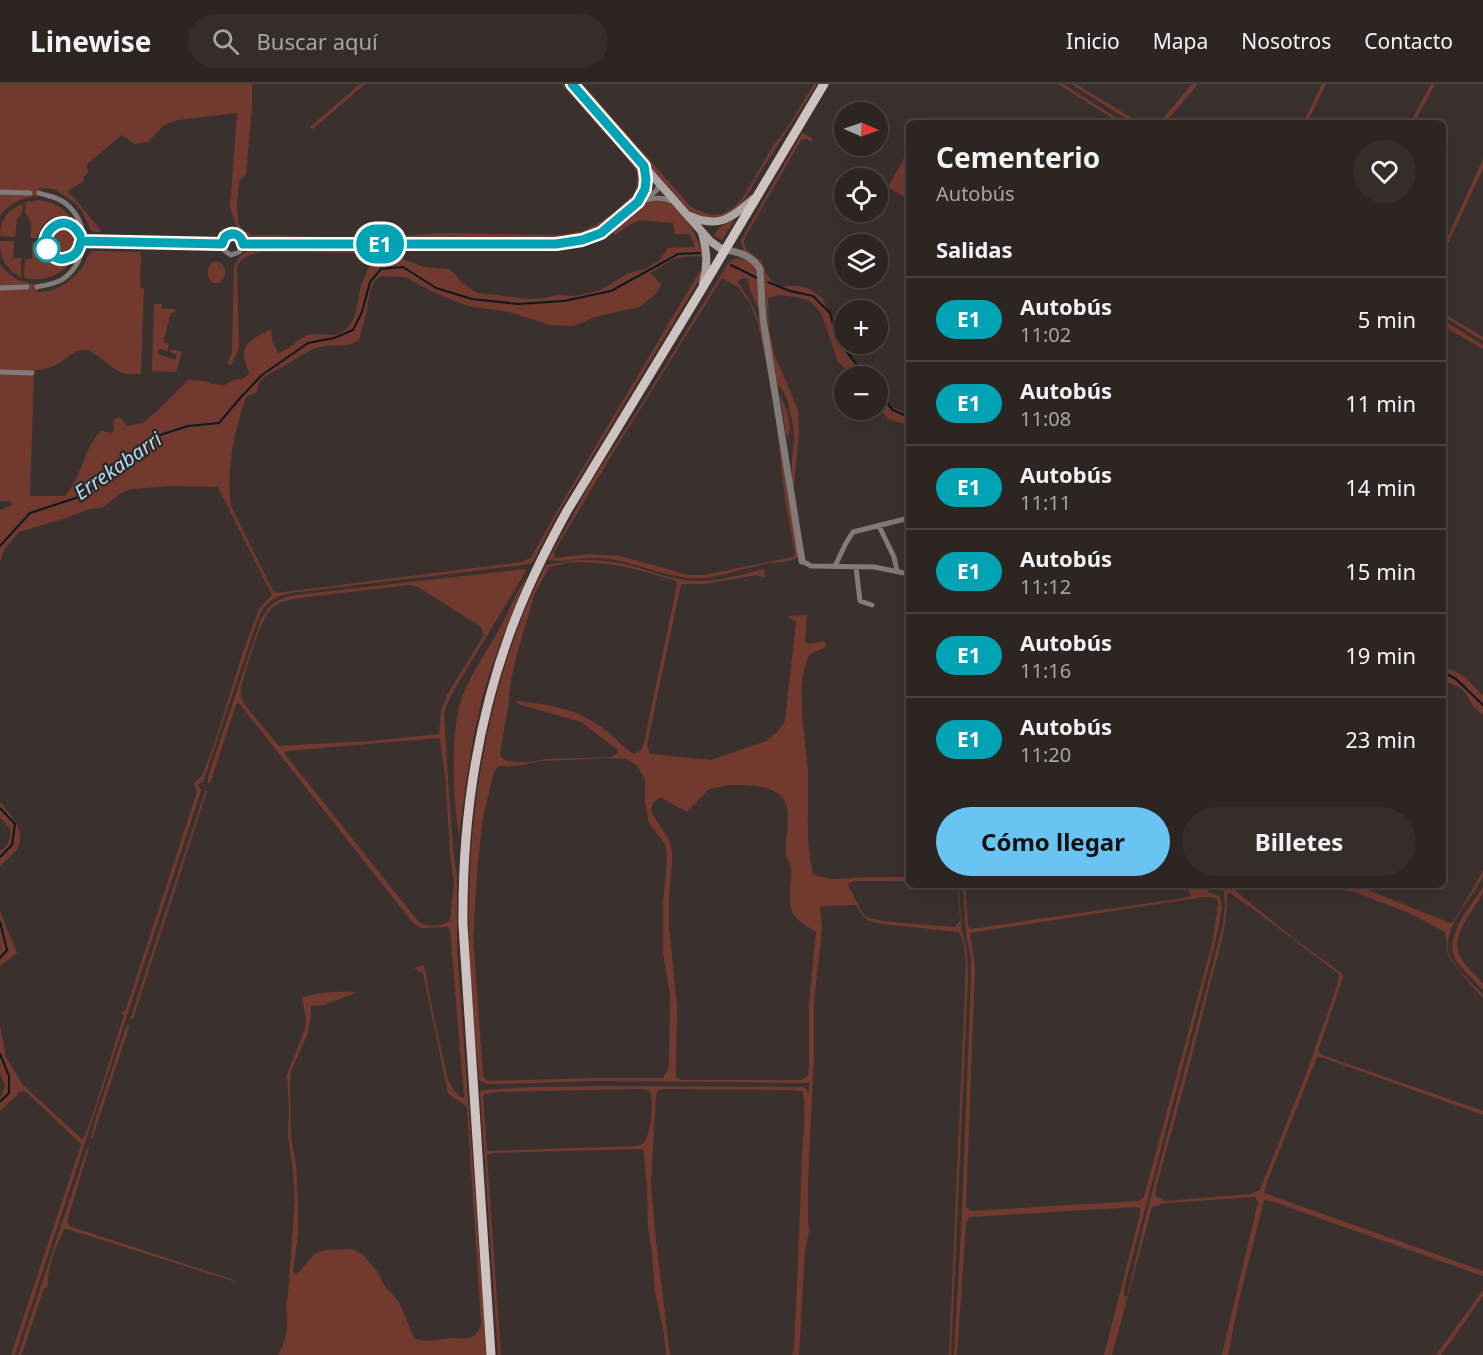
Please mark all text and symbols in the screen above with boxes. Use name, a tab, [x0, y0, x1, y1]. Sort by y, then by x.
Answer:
search box	[188, 14, 608, 68]
text: Linewise	[30, 22, 152, 60]
icon: search	[209, 25, 242, 58]
text: Buscar aquí	[257, 26, 378, 56]
text: Inicio	[1066, 27, 1120, 55]
text: Mapa	[1153, 27, 1208, 55]
text: Nosotros	[1241, 27, 1331, 55]
text: Contacto	[1364, 27, 1453, 55]
north arrow	[834, 102, 888, 156]
map controls	[834, 102, 888, 420]
text: Cementerio	[936, 138, 1100, 176]
button: heart	[1353, 140, 1416, 203]
button: locate	[834, 168, 888, 222]
text: Autobús	[936, 180, 1015, 207]
line badge: E1	[353, 224, 407, 264]
text: E1	[368, 230, 392, 258]
button: layers	[834, 234, 888, 288]
text: Salidas	[936, 234, 1013, 264]
unlabelled marker	[34, 236, 60, 262]
text: Autobús	[1020, 291, 1112, 321]
button: +	[834, 300, 888, 354]
text: 5 min	[1358, 304, 1416, 334]
text: E1	[957, 305, 981, 333]
text: 11:02	[1020, 321, 1071, 348]
button: −	[834, 366, 888, 420]
text: Autobús	[1020, 375, 1112, 405]
text: 11 min	[1345, 388, 1416, 418]
text: E1	[957, 389, 981, 417]
text: 11:08	[1020, 405, 1071, 432]
water label: Errekabarri	[69, 425, 168, 506]
text: Autobús	[1020, 459, 1112, 489]
text: 14 min	[1345, 472, 1416, 502]
text: E1	[957, 473, 981, 501]
text: 11:11	[1020, 489, 1071, 516]
text: Autobús	[1020, 543, 1112, 573]
text: 15 min	[1345, 556, 1416, 586]
text: E1	[957, 557, 981, 585]
text: 11:12	[1020, 573, 1071, 600]
text: Autobús	[1020, 627, 1112, 657]
text: 19 min	[1345, 640, 1416, 670]
text: E1	[957, 641, 981, 669]
text: 11:16	[1020, 657, 1071, 684]
text: Autobús	[1020, 711, 1112, 741]
text: 23 min	[1345, 724, 1416, 754]
text: E1	[957, 725, 981, 753]
text: 11:20	[1020, 741, 1071, 768]
button: Cómo llegar	[936, 807, 1170, 876]
button: Billetes	[1182, 807, 1416, 876]

